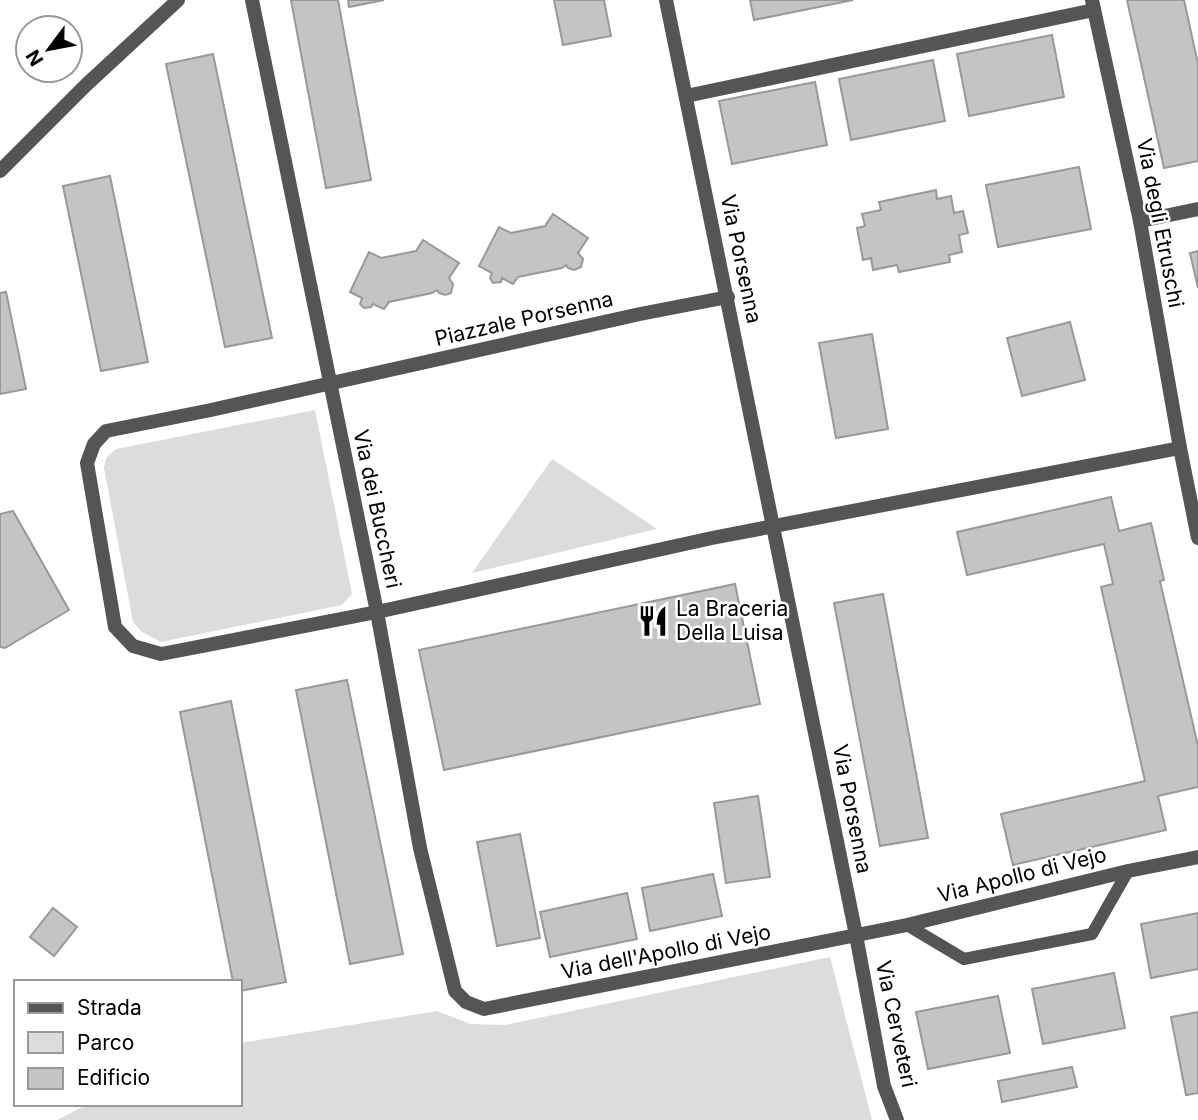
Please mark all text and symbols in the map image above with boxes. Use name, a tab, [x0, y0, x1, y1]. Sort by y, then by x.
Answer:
north arrow	[14, 14, 84, 84]
text: N	[21, 46, 49, 70]
street label: Via degli Etruschi	[1132, 136, 1189, 310]
street label: Via Porsenna	[716, 192, 767, 326]
street label: Piazzale Porsenna	[432, 286, 615, 351]
street label: Via dei Buccheri	[348, 427, 407, 590]
place label: La Braceria Della Luisa	[676, 596, 788, 645]
restaurant icon: La Braceria Della Luisa	[636, 604, 670, 638]
street label: Via Porsenna	[828, 742, 877, 876]
street label: Via Apollo di Vejo	[935, 841, 1109, 908]
street label: Via dell'Apollo di Vejo	[559, 919, 773, 984]
street label: Via Cerveteri	[871, 958, 922, 1090]
legend	[14, 980, 242, 1106]
text: Strada	[77, 995, 142, 1020]
text: Parco	[77, 1030, 134, 1055]
text: Edificio	[77, 1065, 150, 1090]

